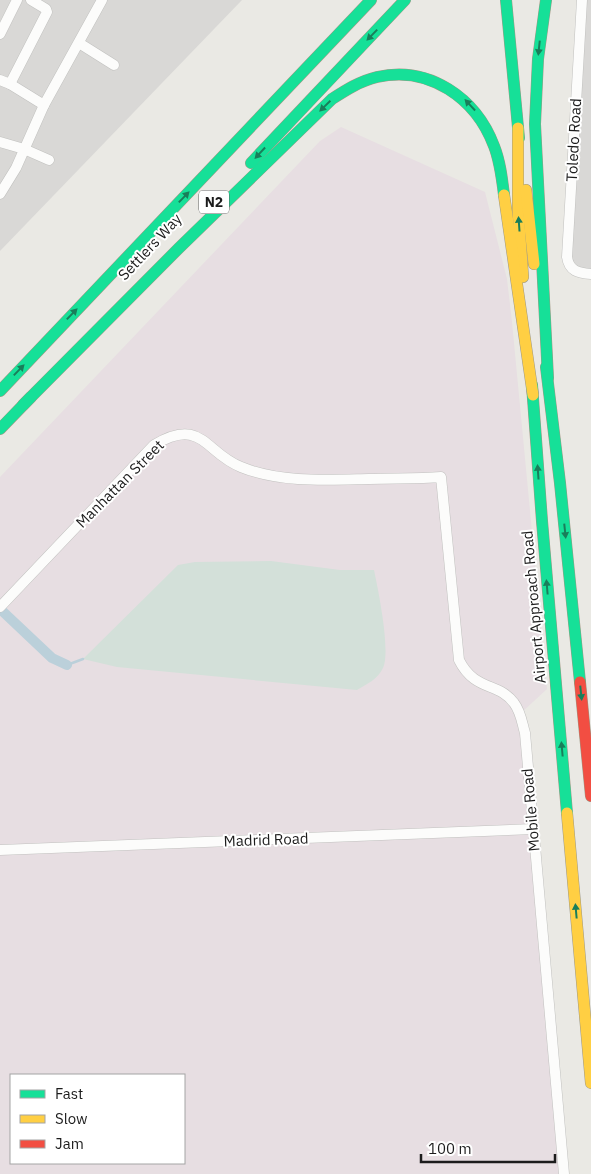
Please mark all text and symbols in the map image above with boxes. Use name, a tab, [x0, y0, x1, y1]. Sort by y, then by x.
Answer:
one-way arrow	[366, 29, 378, 41]
one-way arrow	[535, 41, 543, 57]
street label: Toledo Road	[562, 98, 585, 182]
one-way arrow	[319, 100, 331, 112]
one-way arrow	[464, 100, 476, 112]
one-way arrow	[254, 147, 266, 159]
road number: N2	[199, 190, 229, 213]
one-way arrow	[178, 191, 190, 203]
street label: Settlers Way	[114, 209, 186, 284]
one-way arrow	[515, 216, 523, 232]
one-way arrow	[66, 309, 78, 321]
one-way arrow	[13, 365, 25, 377]
street label: Manhattan Street	[72, 436, 168, 532]
one-way arrow	[534, 464, 542, 480]
one-way arrow	[561, 524, 569, 540]
street label: Airport Approach Road	[517, 530, 550, 684]
one-way arrow	[543, 579, 551, 595]
one-way arrow	[577, 685, 585, 701]
one-way arrow	[557, 740, 565, 756]
street label: Mobile Road	[517, 768, 544, 852]
street label: Madrid Road	[223, 829, 309, 850]
one-way arrow	[572, 902, 580, 918]
legend	[10, 1074, 185, 1164]
text: Fast	[55, 1084, 83, 1103]
text: Slow	[55, 1109, 88, 1128]
scale bar	[421, 1132, 555, 1164]
text: Jam	[55, 1134, 84, 1153]
text: 100 m	[428, 1139, 472, 1158]

